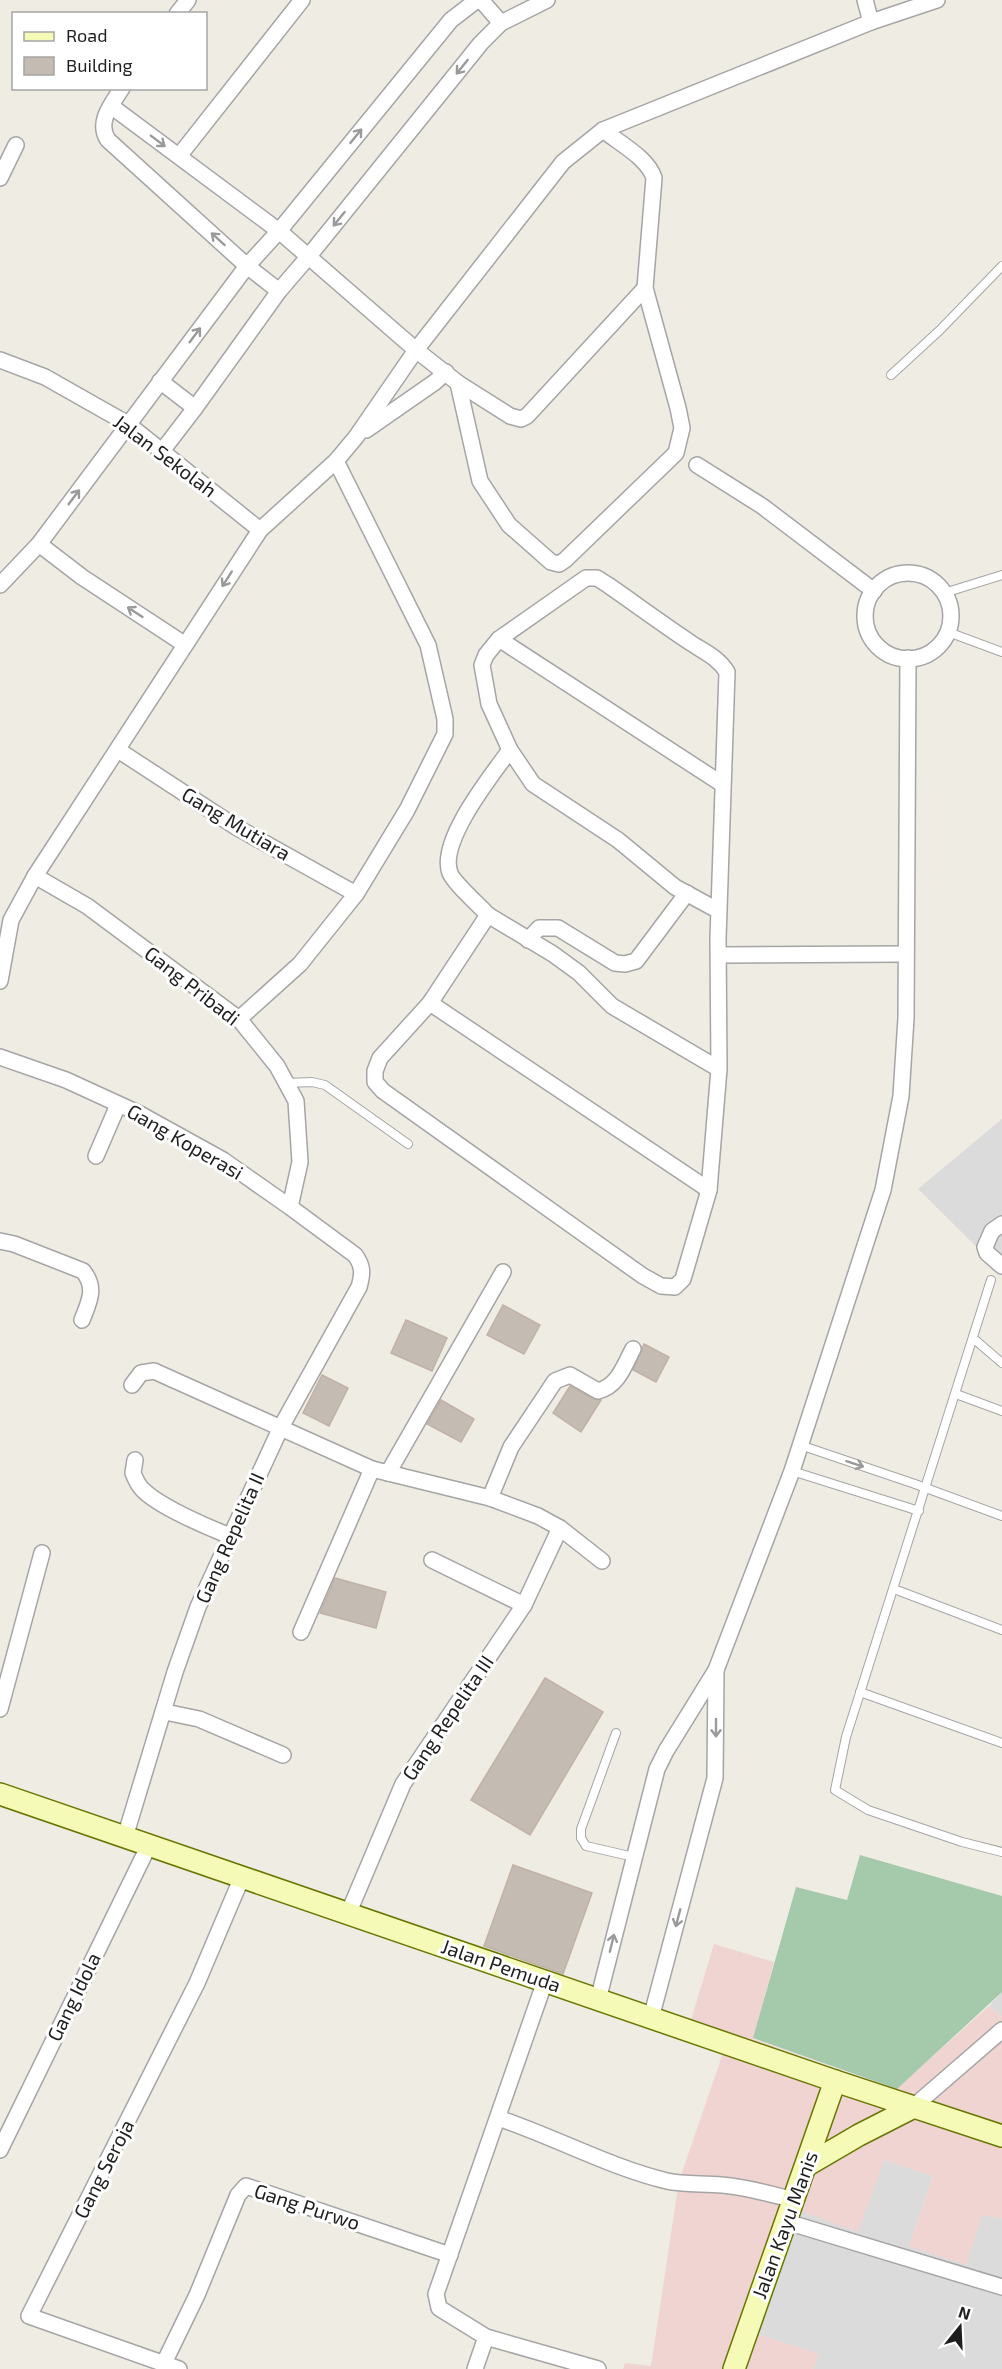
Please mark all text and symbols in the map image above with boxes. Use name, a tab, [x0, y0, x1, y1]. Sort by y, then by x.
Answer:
legend	[12, 12, 207, 90]
text: Road	[66, 24, 107, 46]
text: Building	[66, 54, 133, 76]
one-way arrow	[455, 58, 468, 74]
one-way arrow	[349, 129, 363, 144]
one-way arrow	[150, 134, 166, 147]
one-way arrow	[333, 210, 346, 226]
one-way arrow	[210, 232, 225, 246]
one-way arrow	[189, 327, 202, 343]
street label: Jalan Sekolah	[109, 409, 222, 502]
one-way arrow	[67, 489, 80, 505]
one-way arrow	[221, 570, 234, 587]
one-way arrow	[128, 606, 144, 618]
street label: Gang Mutiara	[178, 781, 295, 865]
street label: Gang Pribadi	[140, 941, 245, 1030]
street label: Gang Koperasi	[123, 1098, 248, 1184]
one-way arrow	[845, 1459, 864, 1470]
street label: Gang Repelita II	[190, 1469, 269, 1607]
street label: Gang Repelita III	[396, 1650, 498, 1785]
one-way arrow	[710, 1718, 722, 1738]
one-way arrow	[671, 1909, 683, 1928]
street label: Jalan Pemuda	[439, 1933, 564, 1997]
one-way arrow	[607, 1934, 619, 1953]
street label: Gang Idola	[41, 1948, 105, 2045]
street label: Gang Seroja	[68, 2115, 138, 2222]
street label: Jalan Kayu Manis	[746, 2148, 822, 2302]
street label: Gang Purwo	[251, 2178, 363, 2234]
north arrow	[930, 2297, 990, 2357]
text: N	[956, 2301, 973, 2323]

